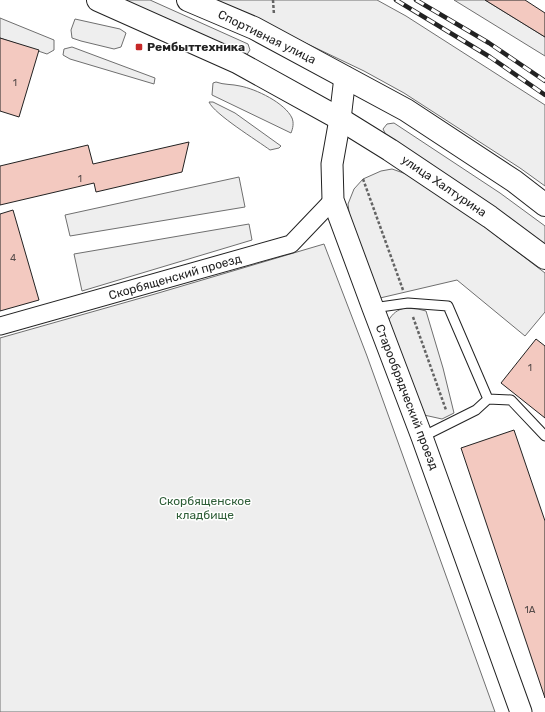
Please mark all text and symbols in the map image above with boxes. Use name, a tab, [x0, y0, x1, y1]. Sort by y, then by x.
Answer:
street label: Спортивная улица	[216, 7, 318, 67]
place label: Рембыттехника	[147, 40, 245, 54]
marker: Рембыттехника	[134, 42, 144, 52]
house number: 1	[13, 77, 17, 89]
street label: улица Халтурина	[399, 152, 489, 220]
house number: 1	[78, 173, 82, 185]
street label: Скорбященский проезд	[107, 251, 243, 303]
house number: 4	[10, 252, 16, 264]
street label: Старообрядческий проезд	[373, 322, 441, 472]
house number: 1	[528, 362, 532, 374]
park label: Скорбященское кладбище	[159, 494, 251, 522]
house number: 1А	[525, 604, 536, 616]

